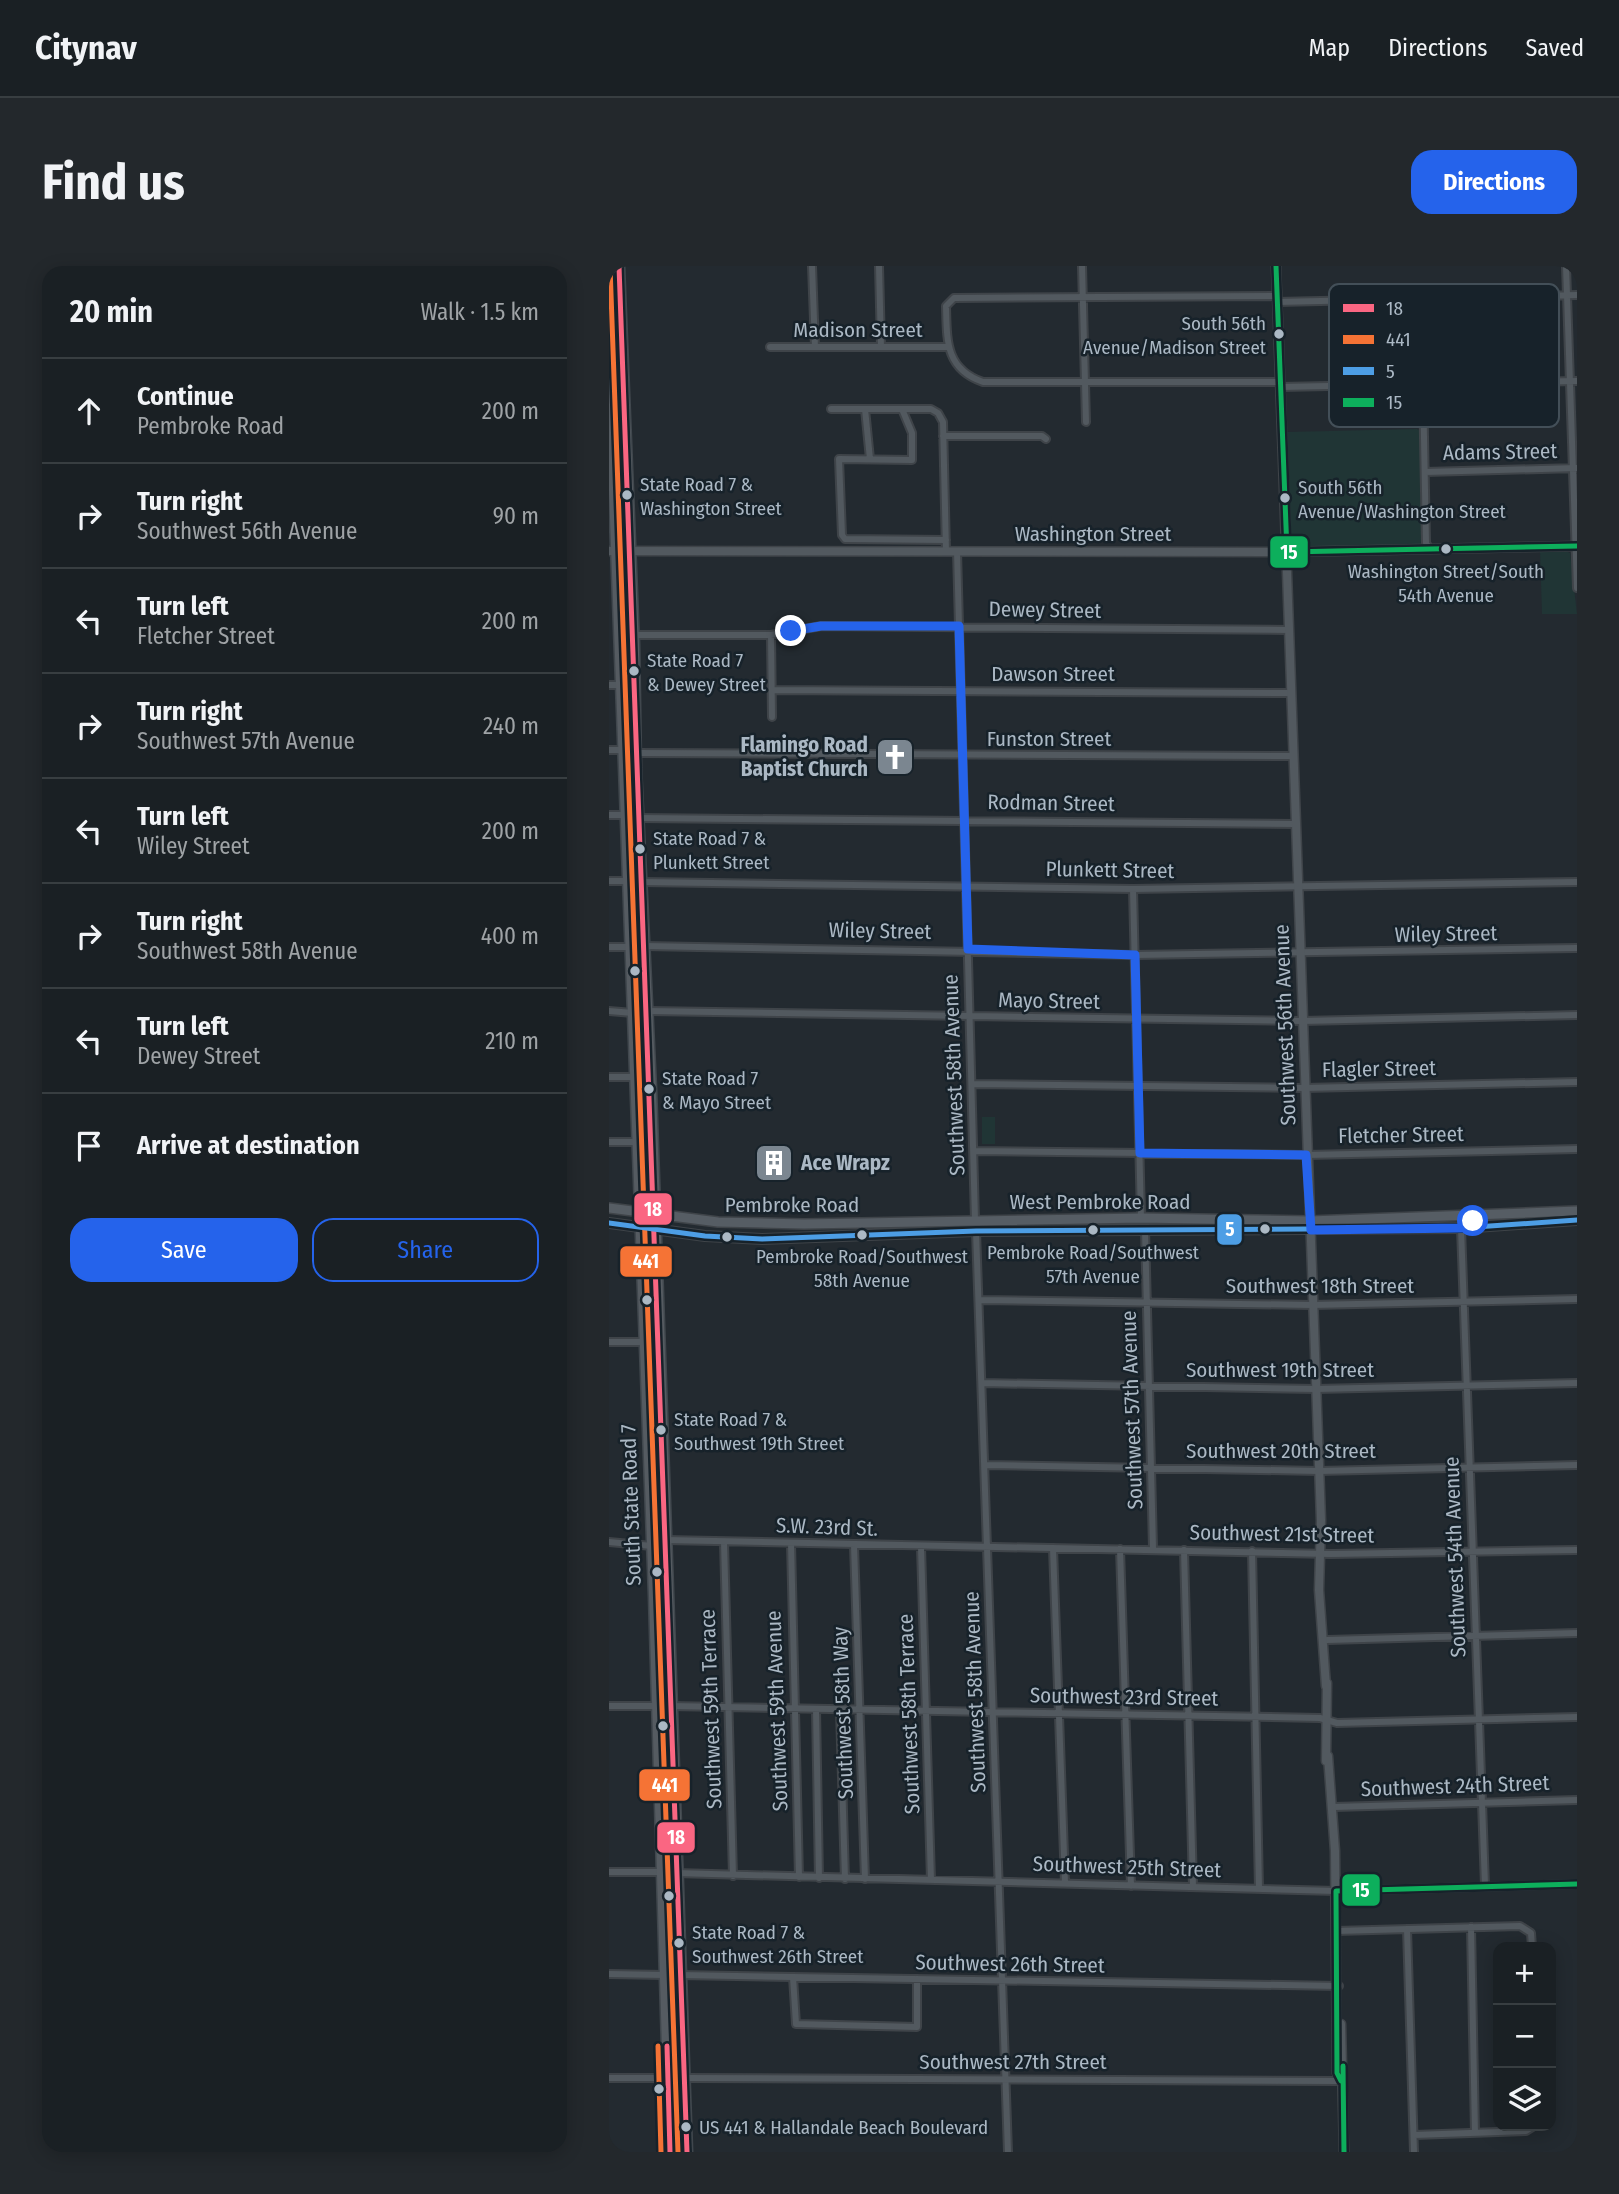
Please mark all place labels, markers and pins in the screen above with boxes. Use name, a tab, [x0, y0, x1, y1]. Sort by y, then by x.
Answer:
place label: South 56th Avenue/Madison Street	[1083, 312, 1267, 359]
marker: South 56th Avenue/Madison Street	[1272, 327, 1286, 341]
place label: State Road 7 & Washington Street	[640, 473, 783, 520]
place label: South 56th Avenue/Washington Street	[1298, 476, 1507, 523]
marker: State Road 7 & Washington Street	[620, 488, 634, 502]
marker: South 56th Avenue/Washington Street	[1278, 491, 1292, 505]
marker: Washington Street/South 54th Avenue	[1439, 542, 1453, 556]
place label: Washington Street/South 54th Avenue	[1348, 560, 1544, 607]
place label: State Road 7 & Dewey Street	[647, 649, 767, 696]
marker: State Road 7 & Dewey Street	[627, 664, 641, 678]
place label: Flamingo Road Baptist Church	[740, 732, 868, 782]
church icon: Flamingo Road Baptist Church	[874, 736, 916, 778]
place label: State Road 7 & Plunkett Street	[653, 827, 770, 874]
marker: State Road 7 & Plunkett Street	[633, 842, 647, 856]
unlabelled marker	[628, 964, 642, 978]
place label: State Road 7 & Mayo Street	[662, 1067, 772, 1114]
marker: State Road 7 & Mayo Street	[642, 1082, 656, 1096]
building icon: Ace Wrapz	[753, 1142, 795, 1184]
place label: Ace Wrapz	[800, 1150, 890, 1176]
unlabelled marker	[1258, 1222, 1272, 1236]
marker: Pembroke Road/Southwest 57th Avenue	[1086, 1223, 1100, 1237]
marker: Pembroke Road/Southwest 58th Avenue	[855, 1228, 869, 1242]
unlabelled marker	[720, 1230, 734, 1244]
place label: Pembroke Road/Southwest 57th Avenue	[987, 1241, 1200, 1288]
place label: Pembroke Road/Southwest 58th Avenue	[756, 1245, 969, 1292]
unlabelled marker	[640, 1293, 654, 1307]
place label: State Road 7 & Southwest 19th Street	[674, 1408, 845, 1455]
marker: State Road 7 & Southwest 19th Street	[654, 1423, 668, 1437]
unlabelled marker	[650, 1565, 664, 1579]
unlabelled marker	[656, 1719, 670, 1733]
unlabelled marker	[662, 1889, 676, 1903]
place label: State Road 7 & Southwest 26th Street	[692, 1921, 864, 1968]
marker: State Road 7 & Southwest 26th Street	[672, 1936, 686, 1950]
unlabelled marker	[652, 2082, 666, 2096]
place label: US 441 & Hallandale Beach Boulevard	[699, 2116, 988, 2139]
marker: US 441 & Hallandale Beach Boulevard	[679, 2120, 693, 2134]

